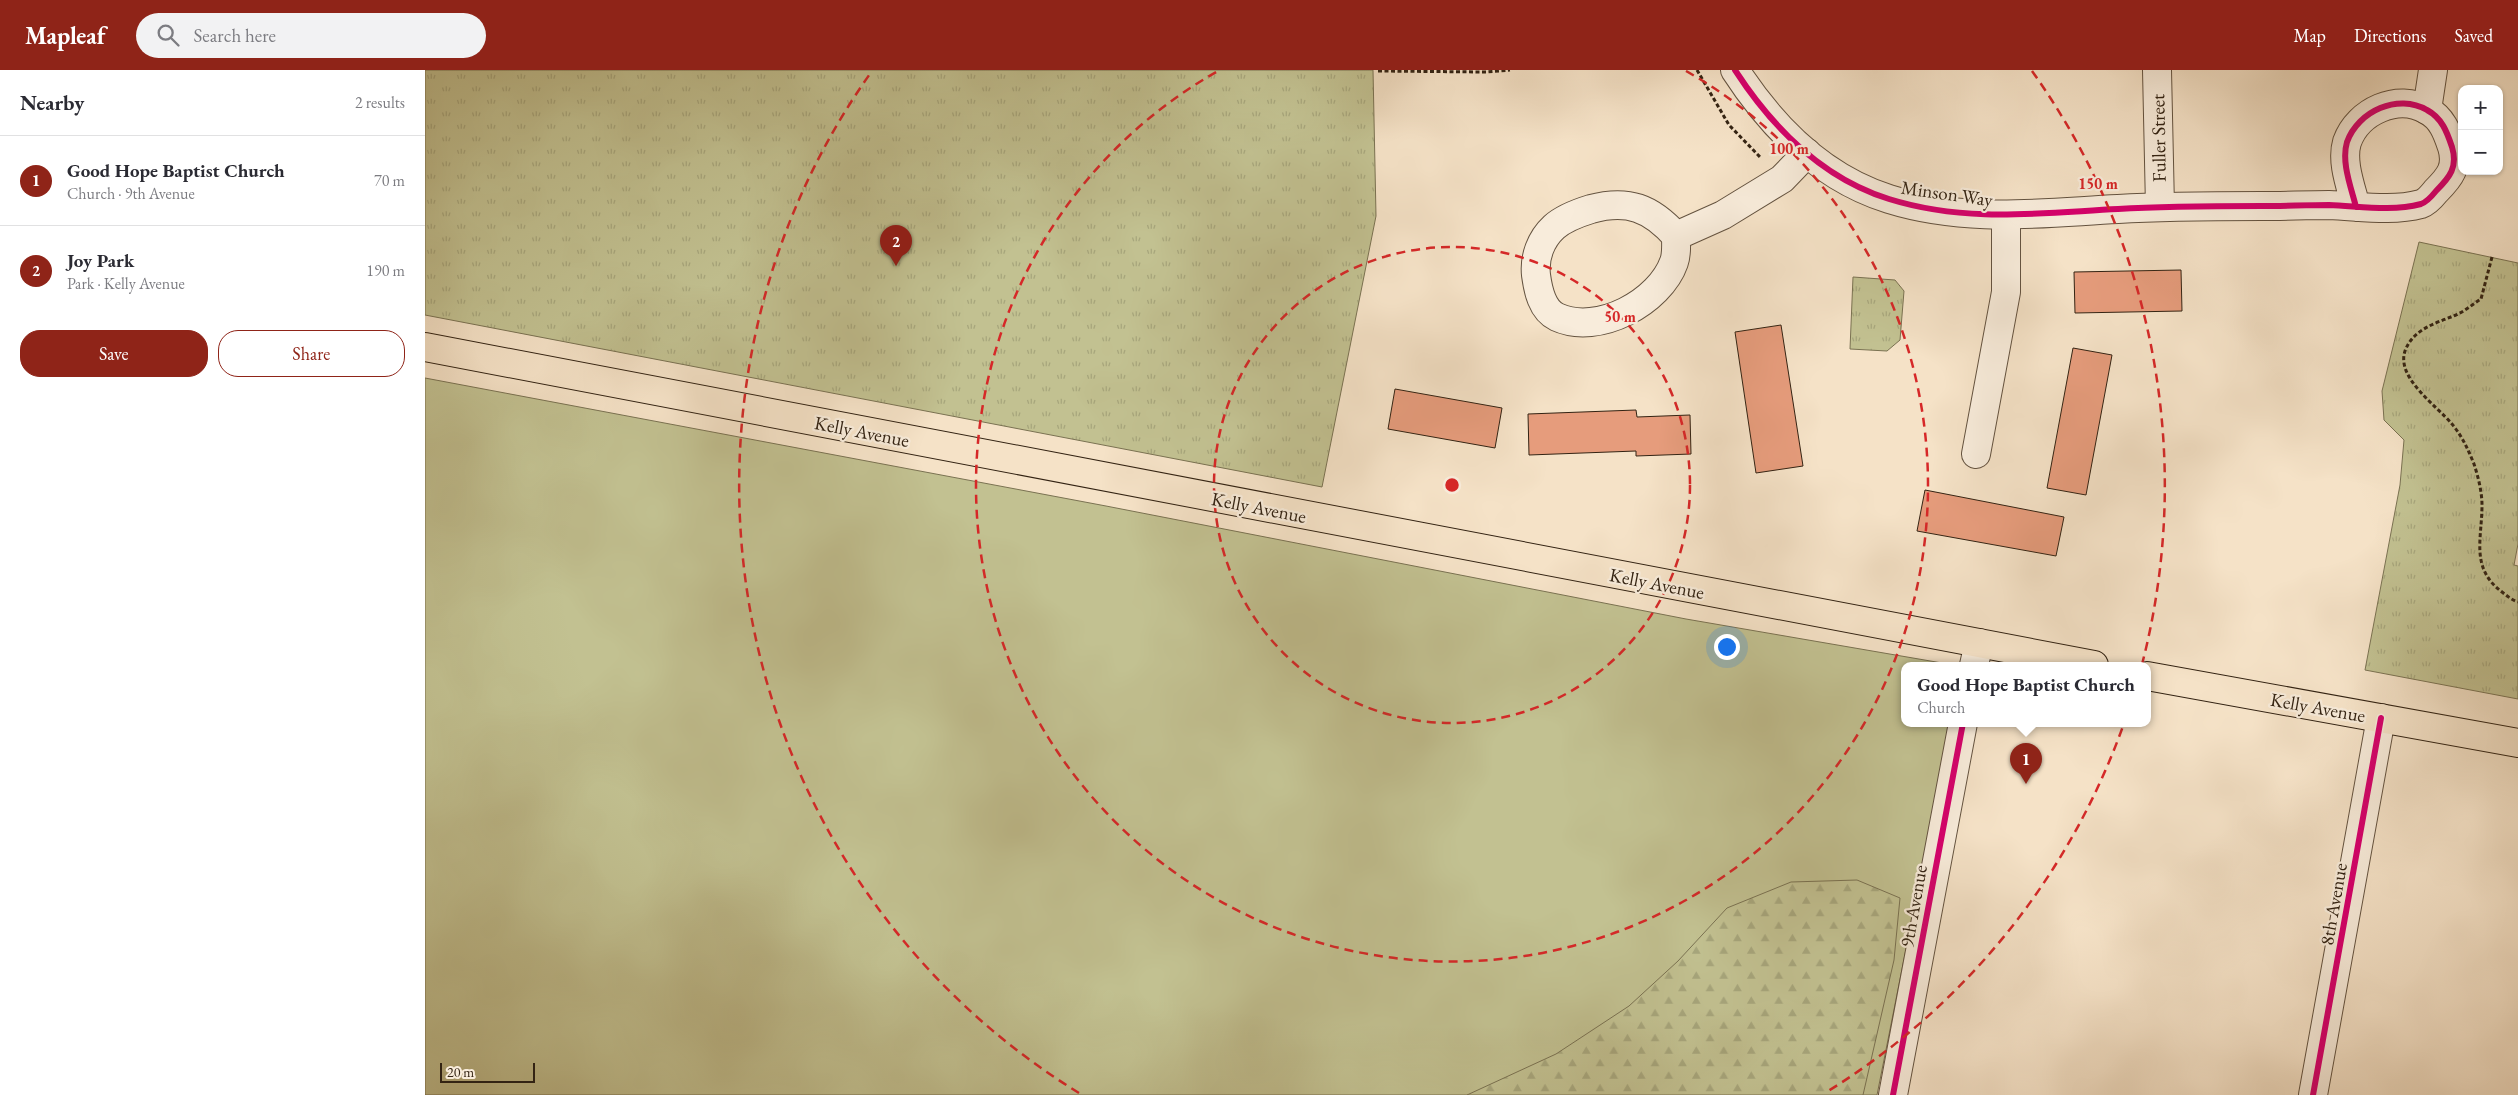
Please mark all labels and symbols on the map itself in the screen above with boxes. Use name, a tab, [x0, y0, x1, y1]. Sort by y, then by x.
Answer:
street label: Fuller Street	[2145, 94, 2172, 182]
text: 100 m	[1769, 139, 1809, 158]
text: 150 m	[2078, 174, 2118, 193]
street label: Minson Way	[1899, 175, 1995, 212]
pin: 2	[880, 225, 912, 266]
text: 50 m	[1604, 307, 1636, 326]
street label: Kelly Avenue	[812, 410, 911, 453]
centre of rings	[1443, 476, 1461, 494]
street label: Kelly Avenue	[1209, 486, 1308, 529]
street label: Kelly Avenue	[1607, 562, 1706, 605]
your location	[1714, 634, 1740, 660]
street label: Kelly Avenue	[2268, 687, 2367, 728]
pin: 1	[2010, 743, 2042, 784]
street label: 8th Avenue	[2314, 861, 2353, 947]
street label: 9th Avenue	[1894, 863, 1933, 949]
scale bar	[440, 1060, 535, 1083]

